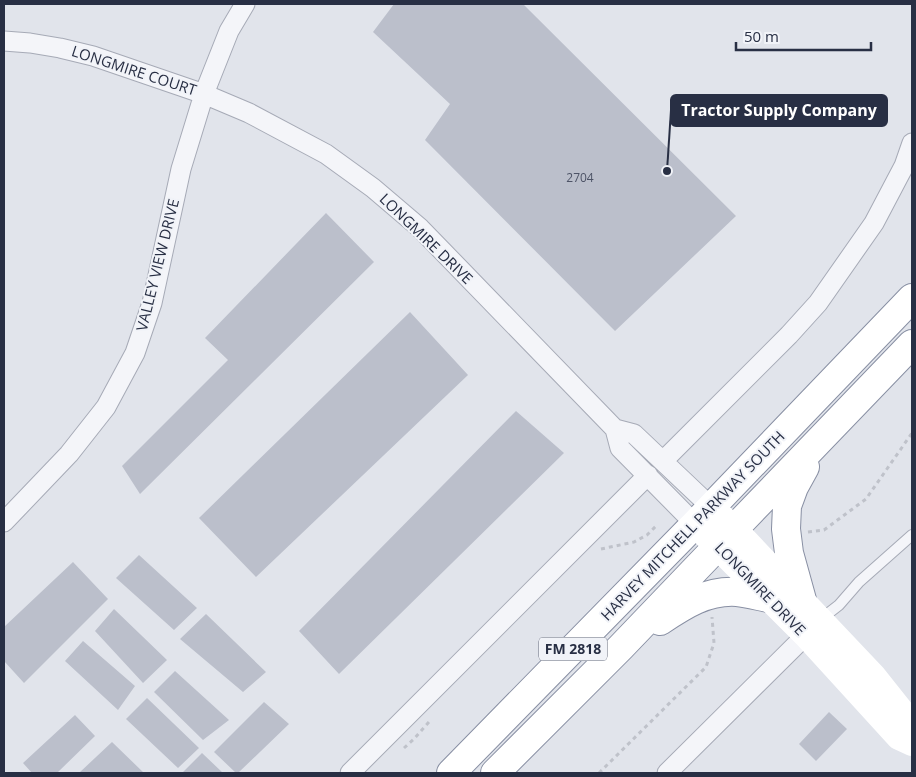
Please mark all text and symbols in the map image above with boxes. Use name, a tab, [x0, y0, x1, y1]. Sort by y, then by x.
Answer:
scale bar	[736, 20, 871, 52]
text: 50 m	[744, 26, 779, 46]
street label: LONGMIRE COURT	[69, 40, 200, 100]
callout: Tractor Supply Company	[671, 95, 887, 126]
text: Tractor Supply Company	[681, 99, 878, 121]
house number: 2704	[566, 169, 594, 186]
street label: LONGMIRE DRIVE	[376, 189, 478, 288]
street label: VALLEY VIEW DRIVE	[131, 197, 183, 333]
street label: HARVEY MITCHELL PARKWAY SOUTH	[596, 426, 789, 624]
street label: LONGMIRE DRIVE	[711, 537, 810, 639]
road number: FM 2818	[539, 638, 607, 661]

